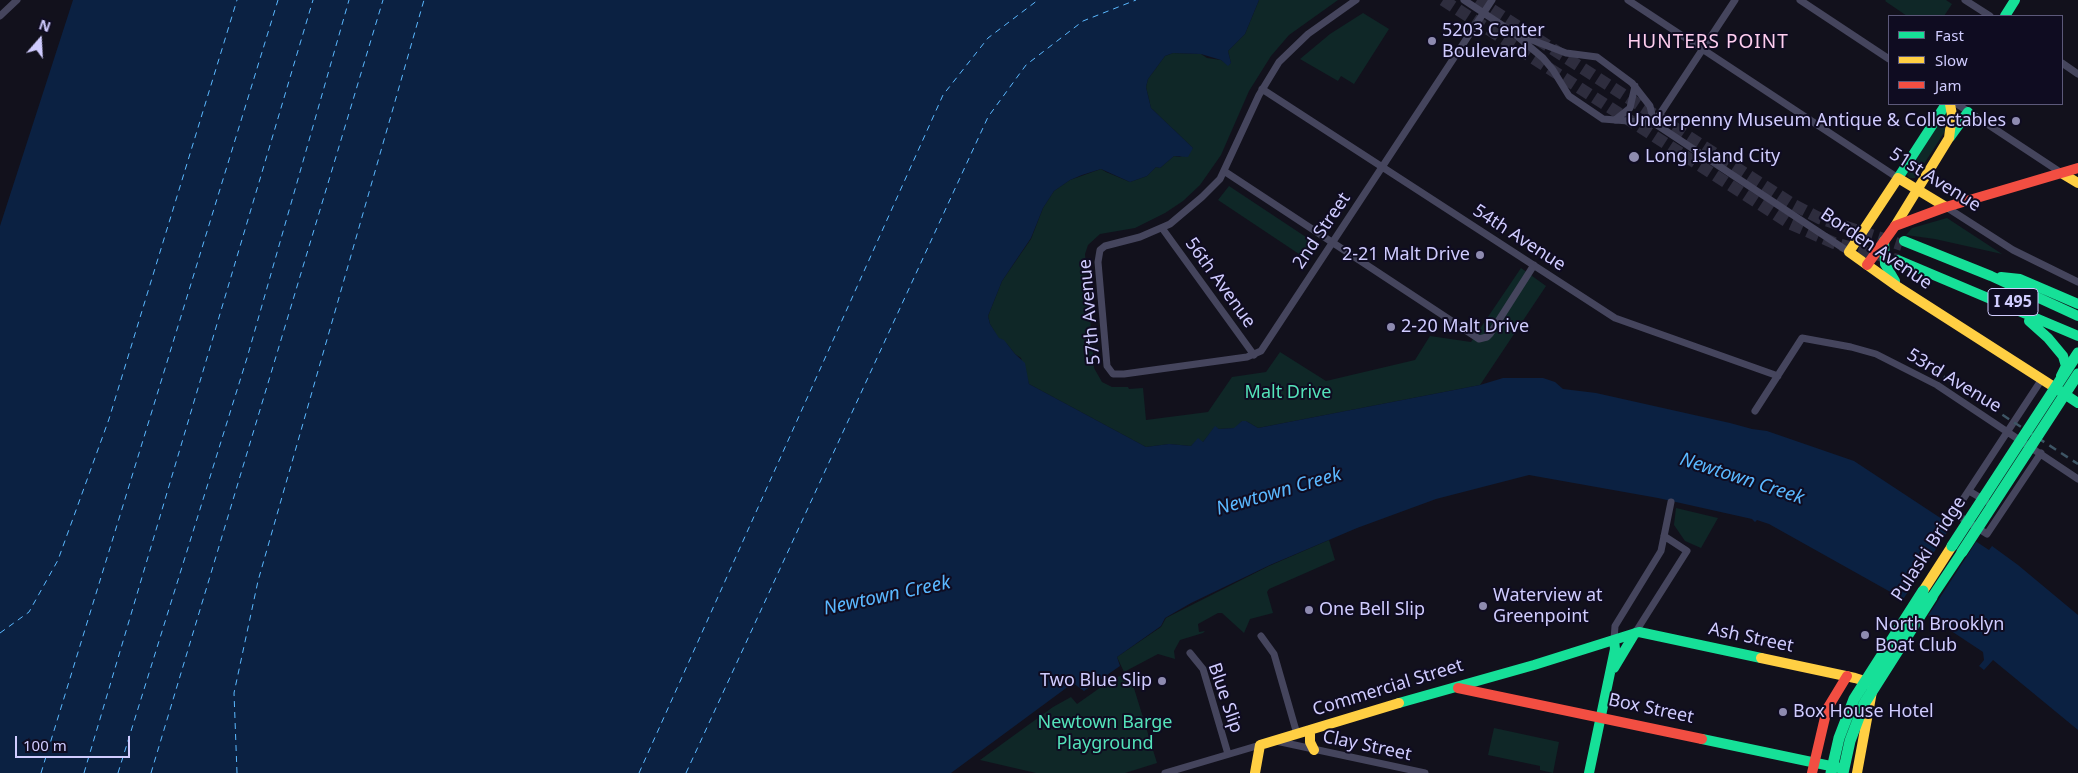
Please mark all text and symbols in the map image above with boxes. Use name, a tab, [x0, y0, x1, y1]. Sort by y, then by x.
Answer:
north arrow	[15, 15, 65, 65]
text: N	[37, 15, 54, 36]
legend	[1888, 15, 2063, 105]
place label: 5203 Center Boulevard	[1442, 20, 1545, 62]
text: Fast	[1935, 25, 1964, 45]
district label: HUNTERS POINT	[1626, 32, 1790, 54]
marker: 5203 Center Boulevard	[1426, 35, 1438, 47]
text: Slow	[1935, 50, 1968, 70]
text: Jam	[1935, 75, 1962, 95]
place label: Underpenny Museum Antique & Collectables	[1627, 110, 2006, 132]
marker: Underpenny Museum Antique & Collectables	[2010, 115, 2022, 127]
street label: 51st Avenue	[1885, 143, 1985, 217]
place label: Long Island City	[1645, 146, 1780, 168]
marker: Long Island City	[1627, 150, 1641, 164]
street label: 2nd Street	[1289, 189, 1355, 273]
street label: 54th Avenue	[1469, 200, 1569, 276]
street label: Borden Avenue	[1816, 204, 1936, 294]
street label: 56th Avenue	[1180, 234, 1260, 332]
place label: 2-21 Malt Drive	[1342, 244, 1470, 266]
marker: 2-21 Malt Drive	[1474, 249, 1486, 261]
street label: 57th Avenue	[1075, 258, 1105, 366]
road number: I 495	[1988, 288, 2038, 316]
place label: 2-20 Malt Drive	[1401, 316, 1529, 338]
marker: 2-20 Malt Drive	[1385, 321, 1397, 333]
street label: 53rd Avenue	[1903, 344, 2005, 418]
park label: Malt Drive	[1245, 382, 1331, 404]
water label: Newtown Creek	[1677, 448, 1807, 510]
water label: Newtown Creek	[1214, 463, 1344, 521]
street label: Pulaski Bridge	[1887, 493, 1971, 605]
water label: Newtown Creek	[821, 571, 953, 621]
place label: Waterview at Greenpoint	[1493, 585, 1603, 628]
place label: One Bell Slip	[1319, 599, 1425, 621]
marker: Waterview at Greenpoint	[1477, 600, 1489, 612]
marker: One Bell Slip	[1303, 604, 1315, 616]
place label: North Brooklyn Boat Club	[1875, 614, 2004, 656]
street label: Ash Street	[1707, 618, 1795, 658]
marker: North Brooklyn Boat Club	[1859, 629, 1871, 641]
street label: Commercial Street	[1310, 655, 1466, 721]
street label: Blue Slip	[1203, 660, 1247, 736]
place label: Two Blue Slip	[1040, 670, 1152, 692]
marker: Two Blue Slip	[1156, 675, 1168, 687]
street label: Box Street	[1606, 689, 1696, 729]
place label: Box House Hotel	[1793, 701, 1934, 723]
marker: Box House Hotel	[1777, 706, 1789, 718]
park label: Newtown Barge Playground	[1038, 712, 1172, 754]
scale bar	[18, 726, 132, 758]
street label: Clay Street	[1321, 726, 1413, 766]
text: 100 m	[23, 735, 67, 755]

